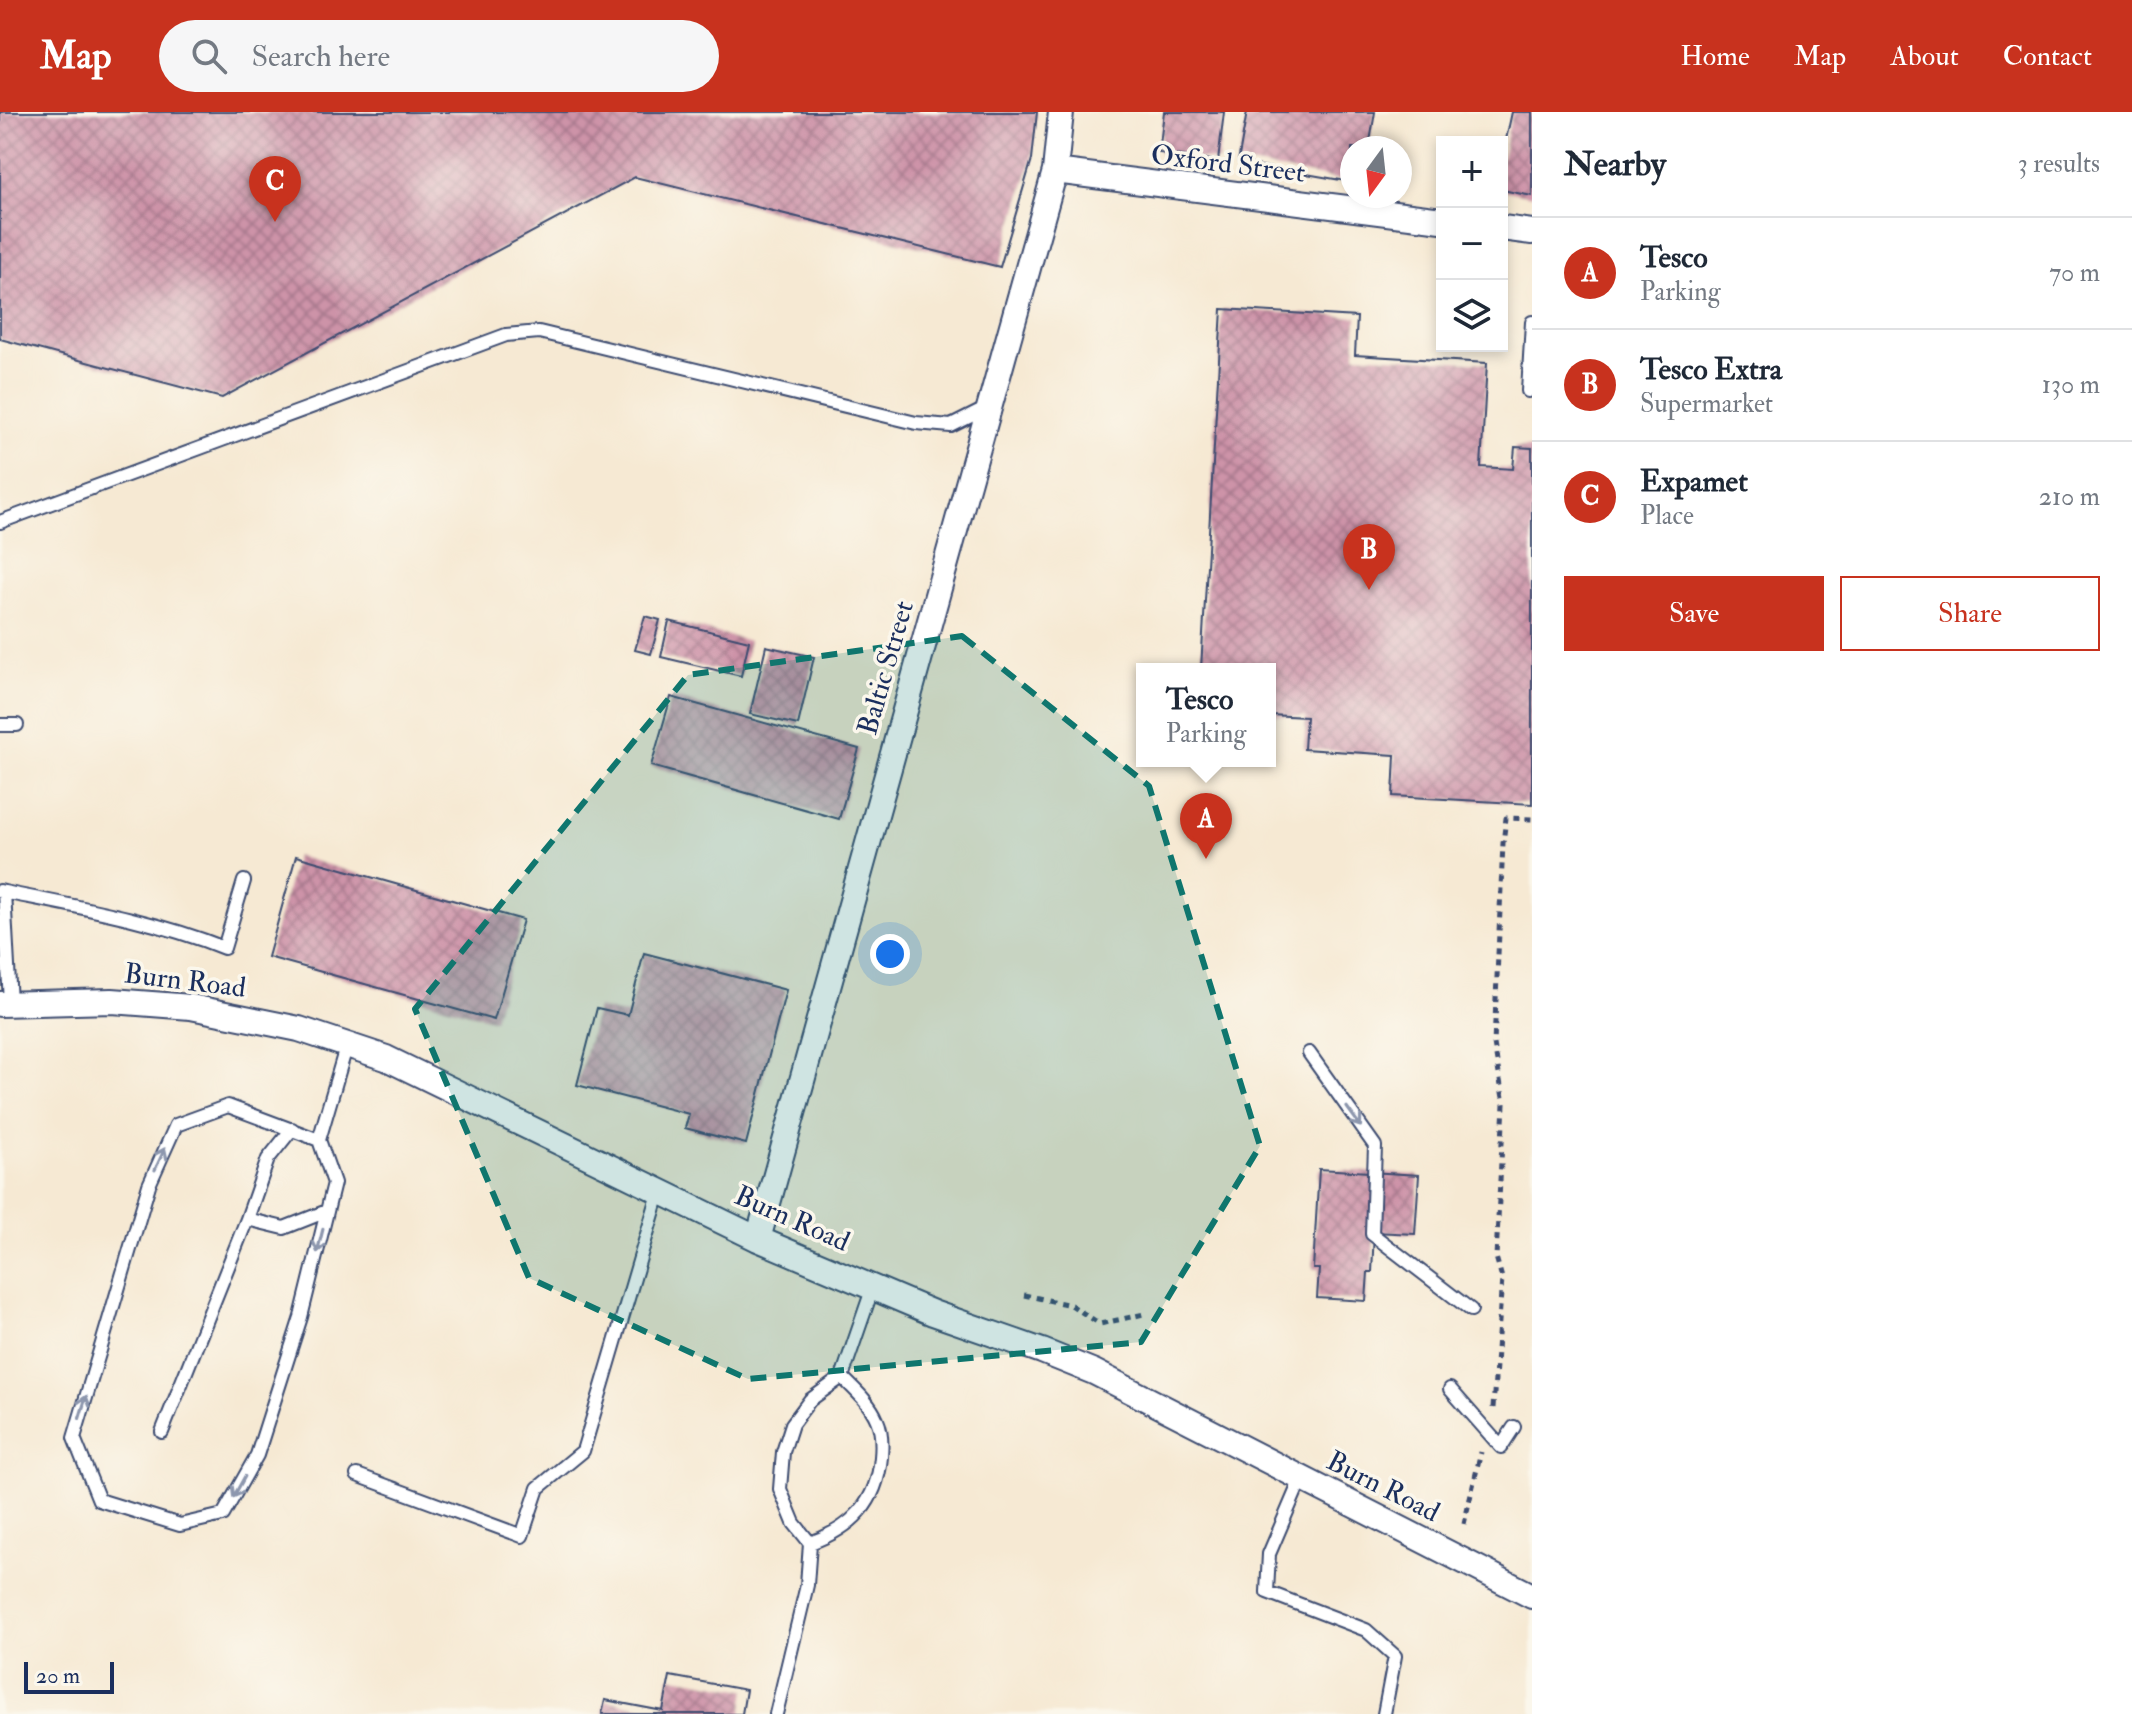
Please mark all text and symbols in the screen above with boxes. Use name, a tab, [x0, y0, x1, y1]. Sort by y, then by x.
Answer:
search box	[159, 20, 719, 92]
text: Map	[40, 32, 111, 80]
icon: search	[187, 34, 231, 78]
text: Search here	[251, 38, 390, 75]
text: Home	[1680, 39, 1750, 74]
text: Map	[1794, 39, 1846, 74]
text: About	[1890, 39, 1959, 74]
text: Contact	[2003, 39, 2092, 74]
north arrow	[1340, 136, 1412, 208]
map controls	[1436, 136, 1508, 352]
button: +	[1436, 136, 1508, 208]
street label: Oxford Street	[1149, 137, 1307, 191]
text: Nearby	[1564, 143, 1666, 186]
text: 3 results	[2018, 148, 2100, 180]
pin: C	[249, 156, 301, 222]
button: −	[1436, 208, 1508, 280]
text: Tesco	[1640, 239, 1708, 276]
text: A	[1582, 257, 1598, 289]
text: 70 m	[2049, 257, 2100, 289]
text: Parking	[1640, 276, 1720, 308]
button: layers	[1436, 280, 1508, 352]
text: Tesco Extra	[1640, 351, 1782, 388]
text: B	[1581, 369, 1599, 401]
text: 130 m	[2042, 369, 2100, 401]
text: Supermarket	[1640, 388, 1773, 420]
text: Expamet	[1640, 463, 1748, 500]
text: C	[1580, 481, 1600, 513]
text: 210 m	[2039, 481, 2100, 513]
text: Place	[1640, 500, 1694, 532]
pin: B	[1343, 524, 1395, 590]
button: Save	[1564, 576, 1824, 651]
button: Share	[1840, 576, 2100, 651]
street label: Baltic Street	[850, 597, 922, 739]
popup	[1136, 663, 1276, 767]
text: Tesco	[1166, 681, 1234, 718]
text: Parking	[1166, 718, 1246, 750]
pin: A	[1180, 793, 1232, 859]
your location	[870, 934, 910, 974]
street label: Burn Road	[122, 956, 248, 1006]
one-way arrow	[1345, 1106, 1362, 1127]
one-way arrow	[154, 1148, 169, 1172]
street label: Burn Road	[729, 1178, 855, 1260]
one-way arrow	[312, 1228, 327, 1254]
one-way arrow	[76, 1395, 91, 1421]
street label: Burn Road	[1321, 1444, 1446, 1530]
one-way arrow	[230, 1475, 246, 1499]
scale bar	[24, 1658, 114, 1694]
text: 20 m	[36, 1662, 80, 1690]

